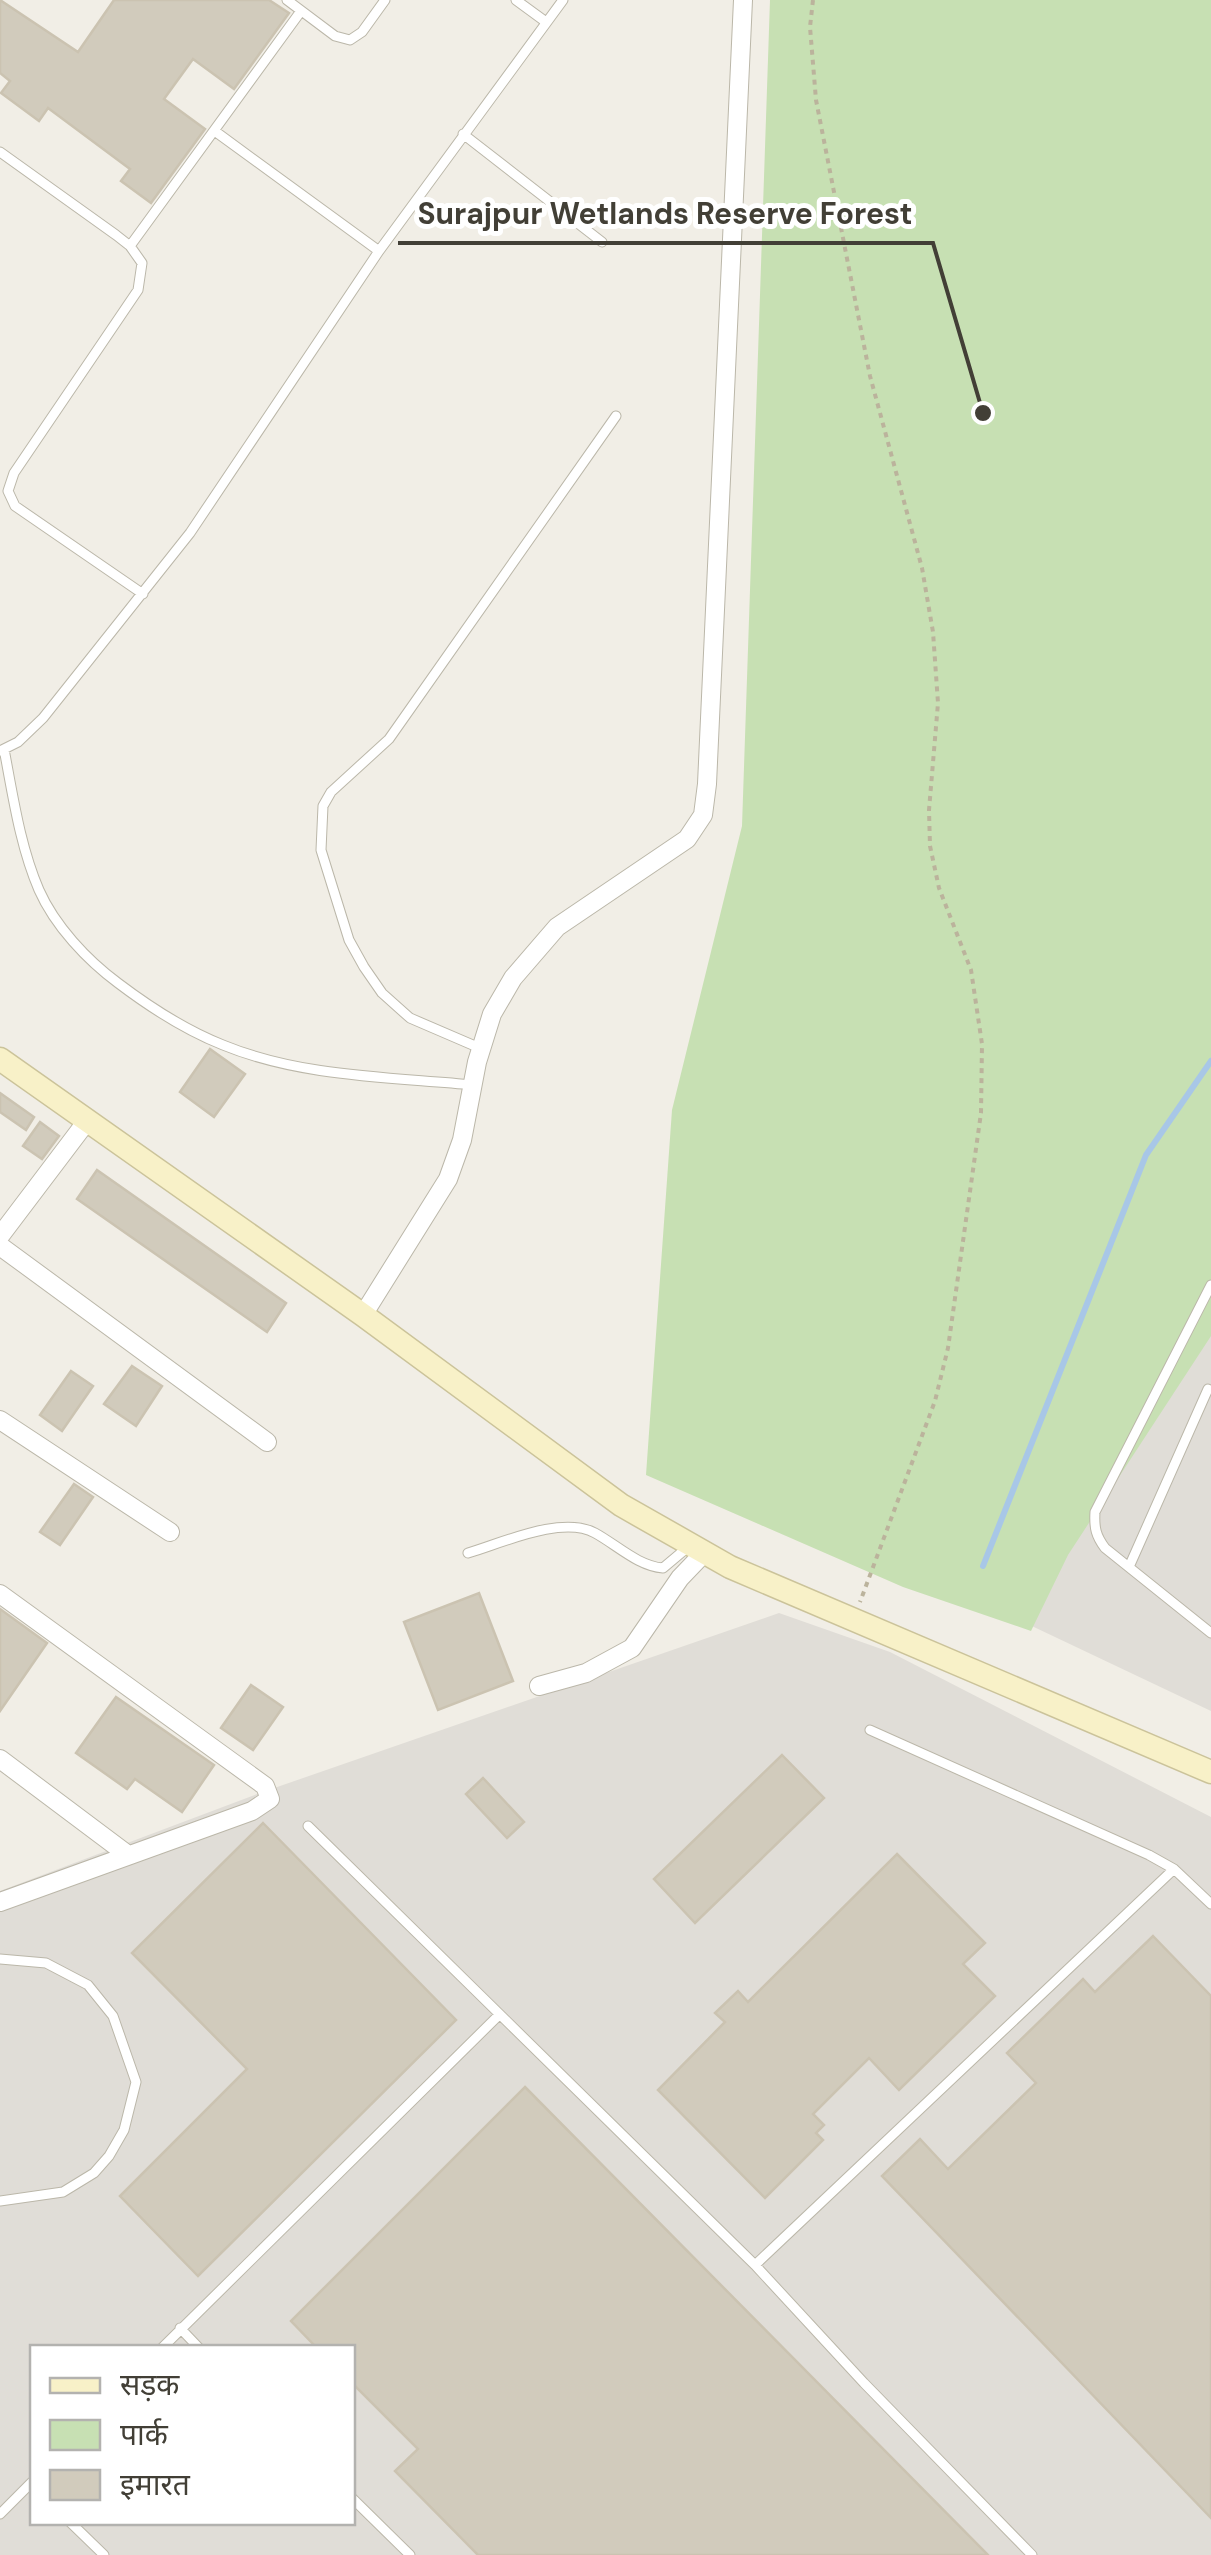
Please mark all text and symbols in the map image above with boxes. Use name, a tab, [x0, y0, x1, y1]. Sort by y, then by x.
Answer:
callout: Surajpur Wetlands Reserve Forest	[398, 183, 933, 243]
text: Surajpur Wetlands Reserve Forest	[417, 194, 913, 233]
legend	[30, 2345, 355, 2525]
text: सड़क	[120, 2365, 180, 2404]
text: पार्क	[120, 2415, 169, 2454]
text: इमारत	[120, 2465, 191, 2504]

